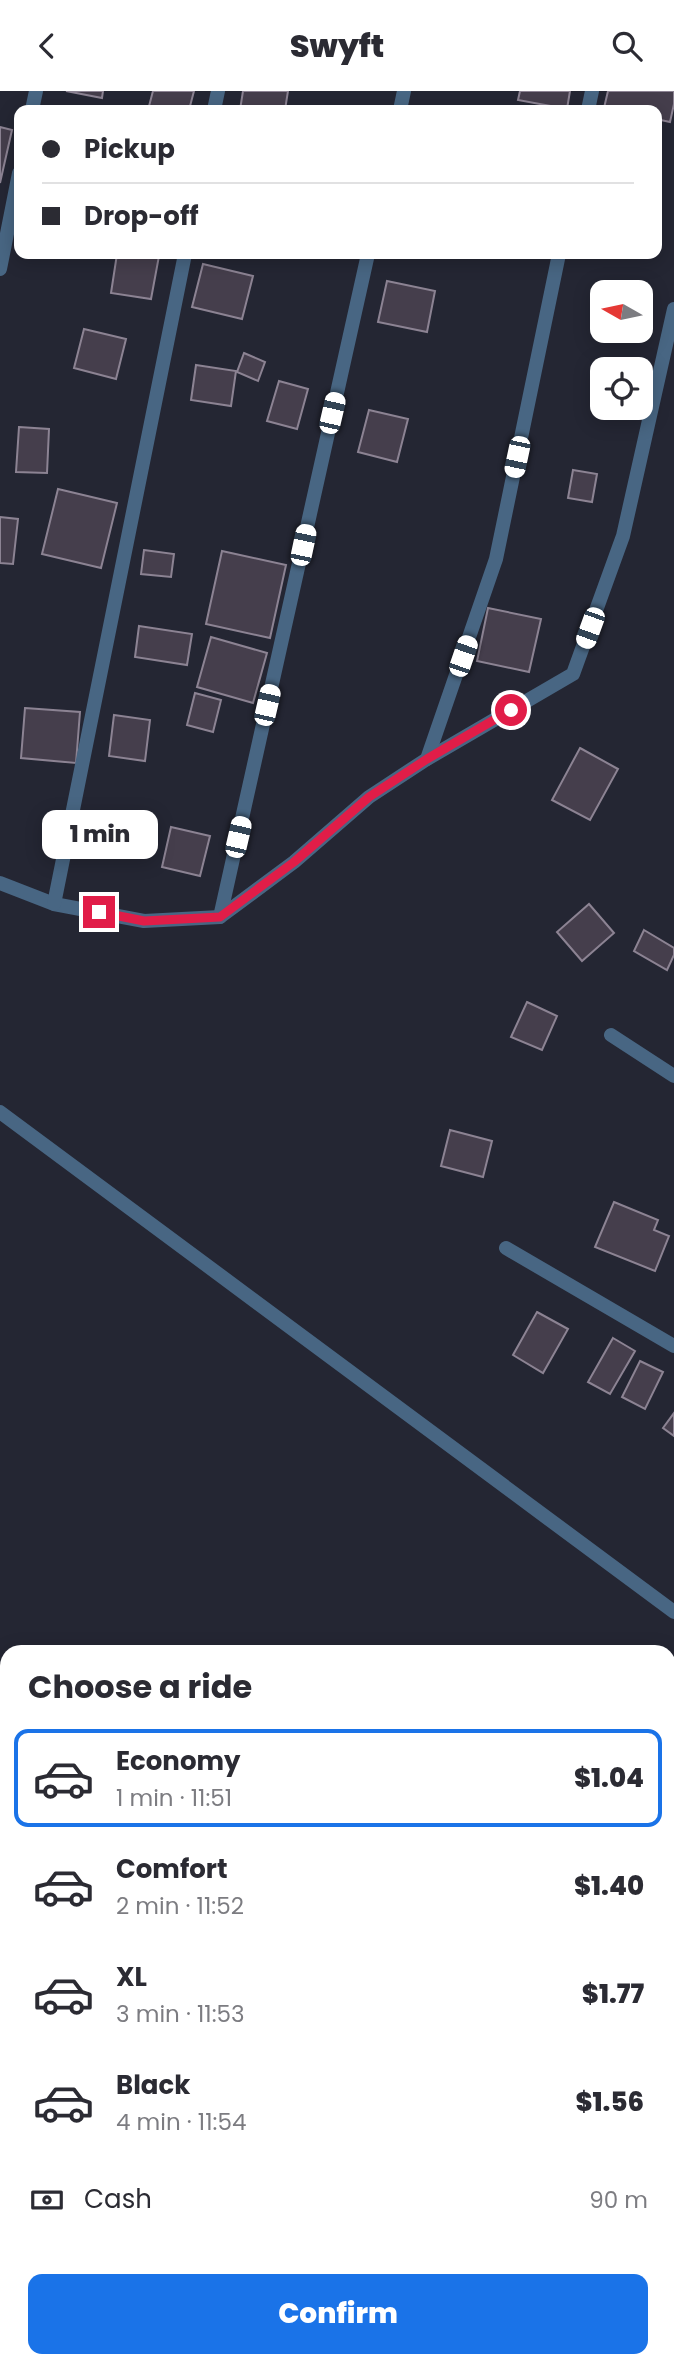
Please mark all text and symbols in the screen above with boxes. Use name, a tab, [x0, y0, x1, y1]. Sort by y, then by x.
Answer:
text: Swyft	[290, 23, 384, 68]
icon: back	[28, 27, 66, 65]
icon: search	[608, 27, 646, 65]
text: Pickup	[84, 131, 175, 167]
text: Drop-off	[84, 198, 199, 234]
north arrow	[590, 280, 653, 343]
map controls	[590, 280, 653, 420]
button: locate	[590, 357, 653, 420]
car	[318, 390, 347, 436]
car	[503, 434, 532, 480]
car	[289, 522, 318, 568]
car	[573, 605, 608, 651]
car	[447, 633, 480, 679]
car	[253, 682, 282, 728]
route start	[495, 694, 527, 726]
callout: 1 min	[41, 811, 157, 859]
car	[224, 814, 253, 860]
text: 1 min	[70, 818, 130, 850]
route end	[83, 896, 115, 928]
text: Choose a ride	[28, 1664, 252, 1709]
text: Economy	[116, 1743, 240, 1779]
icon: car	[32, 1747, 95, 1810]
text: $1.04	[574, 1760, 644, 1796]
text: 1 min · 11:51	[116, 1782, 232, 1814]
text: Comfort	[116, 1851, 228, 1887]
icon: car	[32, 1855, 95, 1918]
text: $1.40	[574, 1868, 644, 1904]
text: 2 min · 11:52	[116, 1890, 244, 1922]
text: XL	[116, 1959, 147, 1995]
icon: car	[32, 1963, 95, 2026]
text: $1.77	[582, 1976, 644, 2012]
text: 3 min · 11:53	[116, 1998, 245, 2030]
text: Black	[116, 2067, 190, 2103]
icon: car	[32, 2071, 95, 2134]
text: $1.56	[575, 2084, 644, 2120]
text: 4 min · 11:54	[116, 2106, 246, 2138]
icon: cash	[28, 2181, 66, 2219]
text: Cash	[84, 2181, 152, 2217]
text: 90 m	[589, 2184, 648, 2216]
button: Confirm	[28, 2274, 648, 2354]

